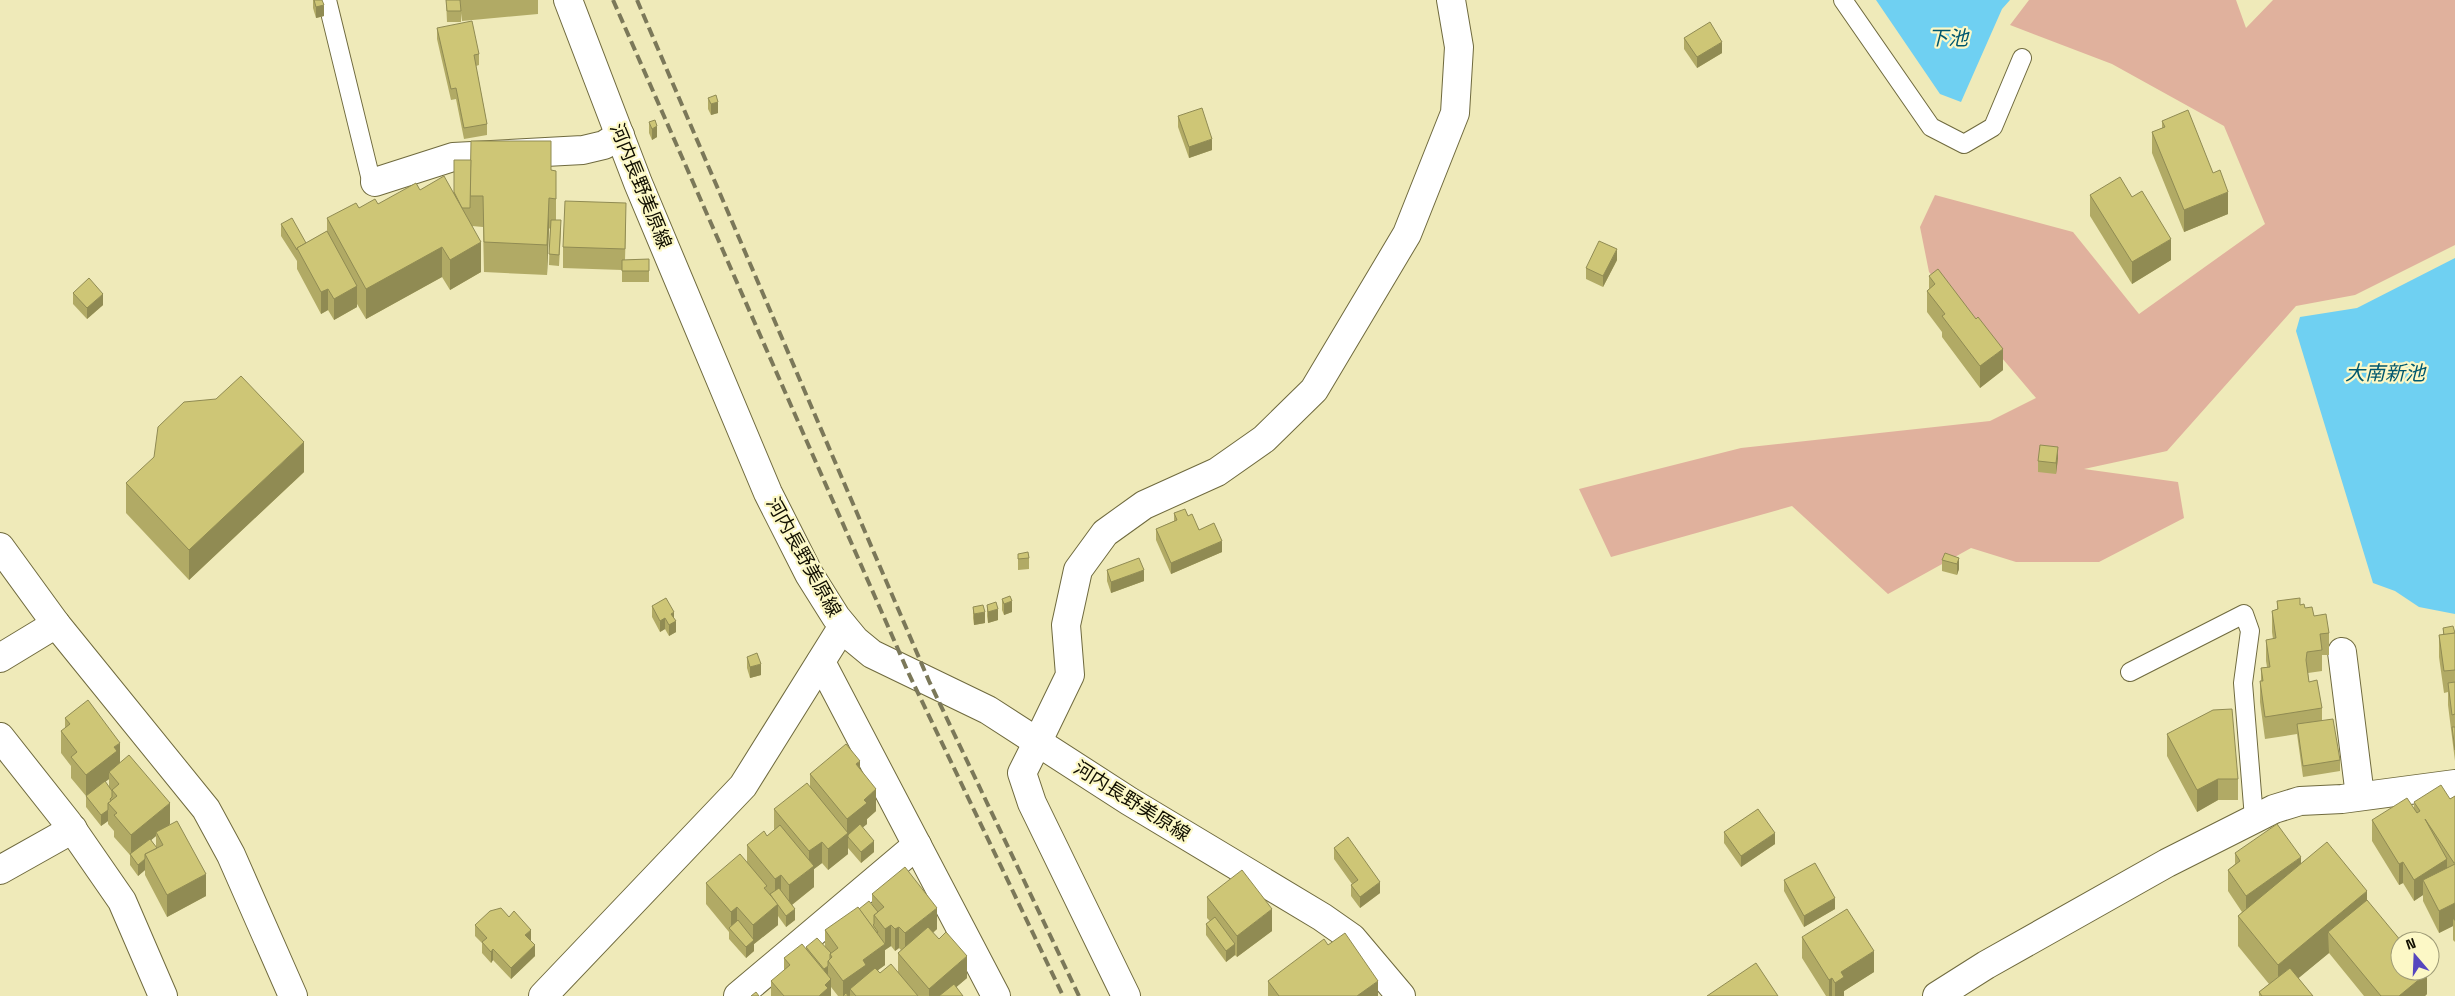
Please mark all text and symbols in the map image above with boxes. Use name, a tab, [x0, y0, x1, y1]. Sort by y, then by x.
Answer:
water label: 下池	[1928, 25, 1970, 51]
street label: 河内長野美原線	[604, 120, 678, 252]
water label: 大南新池	[2345, 360, 2427, 386]
street label: 河内長野美原線	[761, 493, 847, 621]
street label: 河内長野美原線	[1069, 755, 1195, 847]
north arrow	[2390, 931, 2440, 981]
text: N	[2403, 934, 2418, 954]

